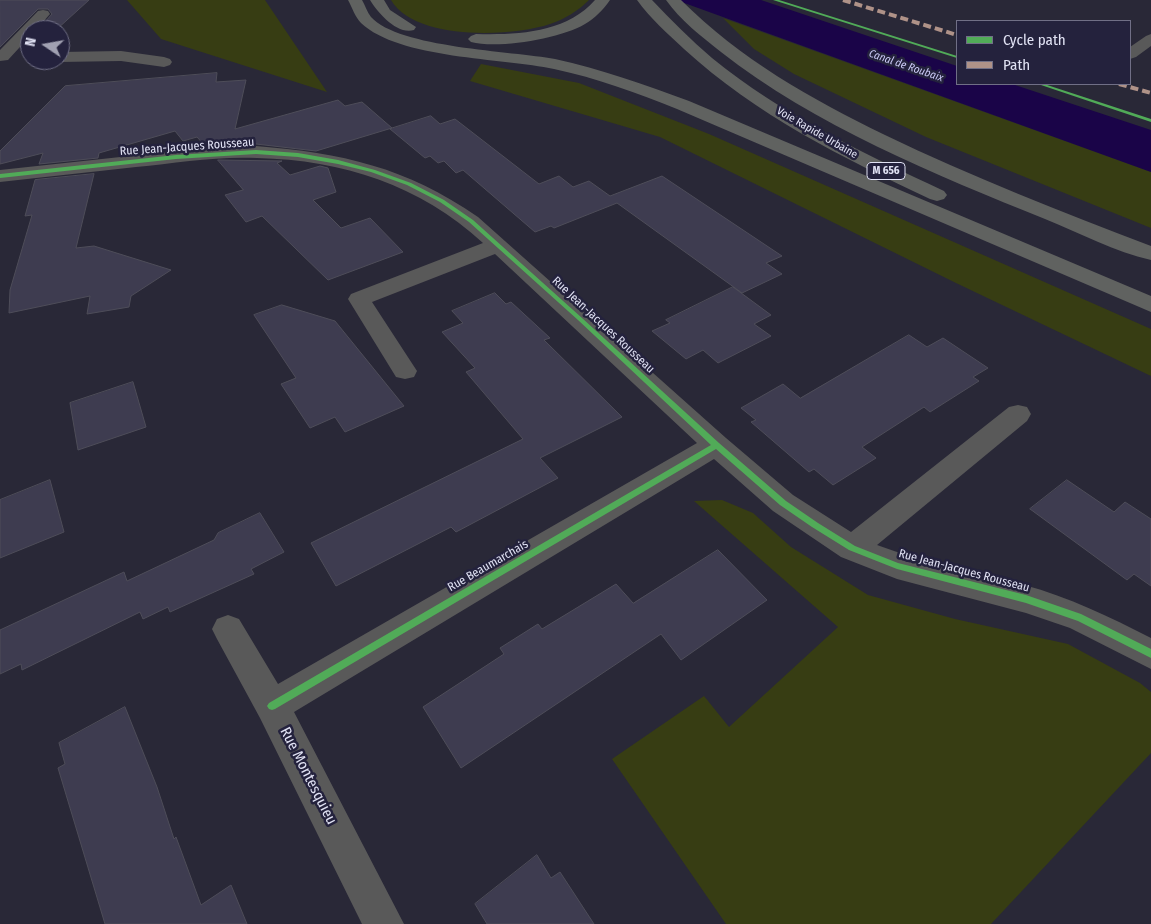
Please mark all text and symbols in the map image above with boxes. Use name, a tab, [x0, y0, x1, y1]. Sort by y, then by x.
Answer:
north arrow	[20, 20, 70, 70]
legend	[956, 20, 1131, 85]
text: Cycle path	[1003, 31, 1066, 49]
text: N	[22, 36, 40, 48]
water label: Canal de Roubaix	[867, 47, 945, 85]
text: Path	[1003, 56, 1030, 74]
street label: Voie Rapide Urbaine	[774, 104, 860, 162]
street label: Rue Jean-Jacques Rousseau	[119, 135, 255, 159]
road number: M 656	[867, 162, 905, 180]
street label: Rue Jean-Jacques Rousseau	[549, 274, 657, 376]
street label: Rue Beaumarchais	[445, 537, 531, 595]
street label: Rue Jean-Jacques Rousseau	[897, 547, 1031, 595]
street label: Rue Montesquieu	[276, 724, 340, 828]

